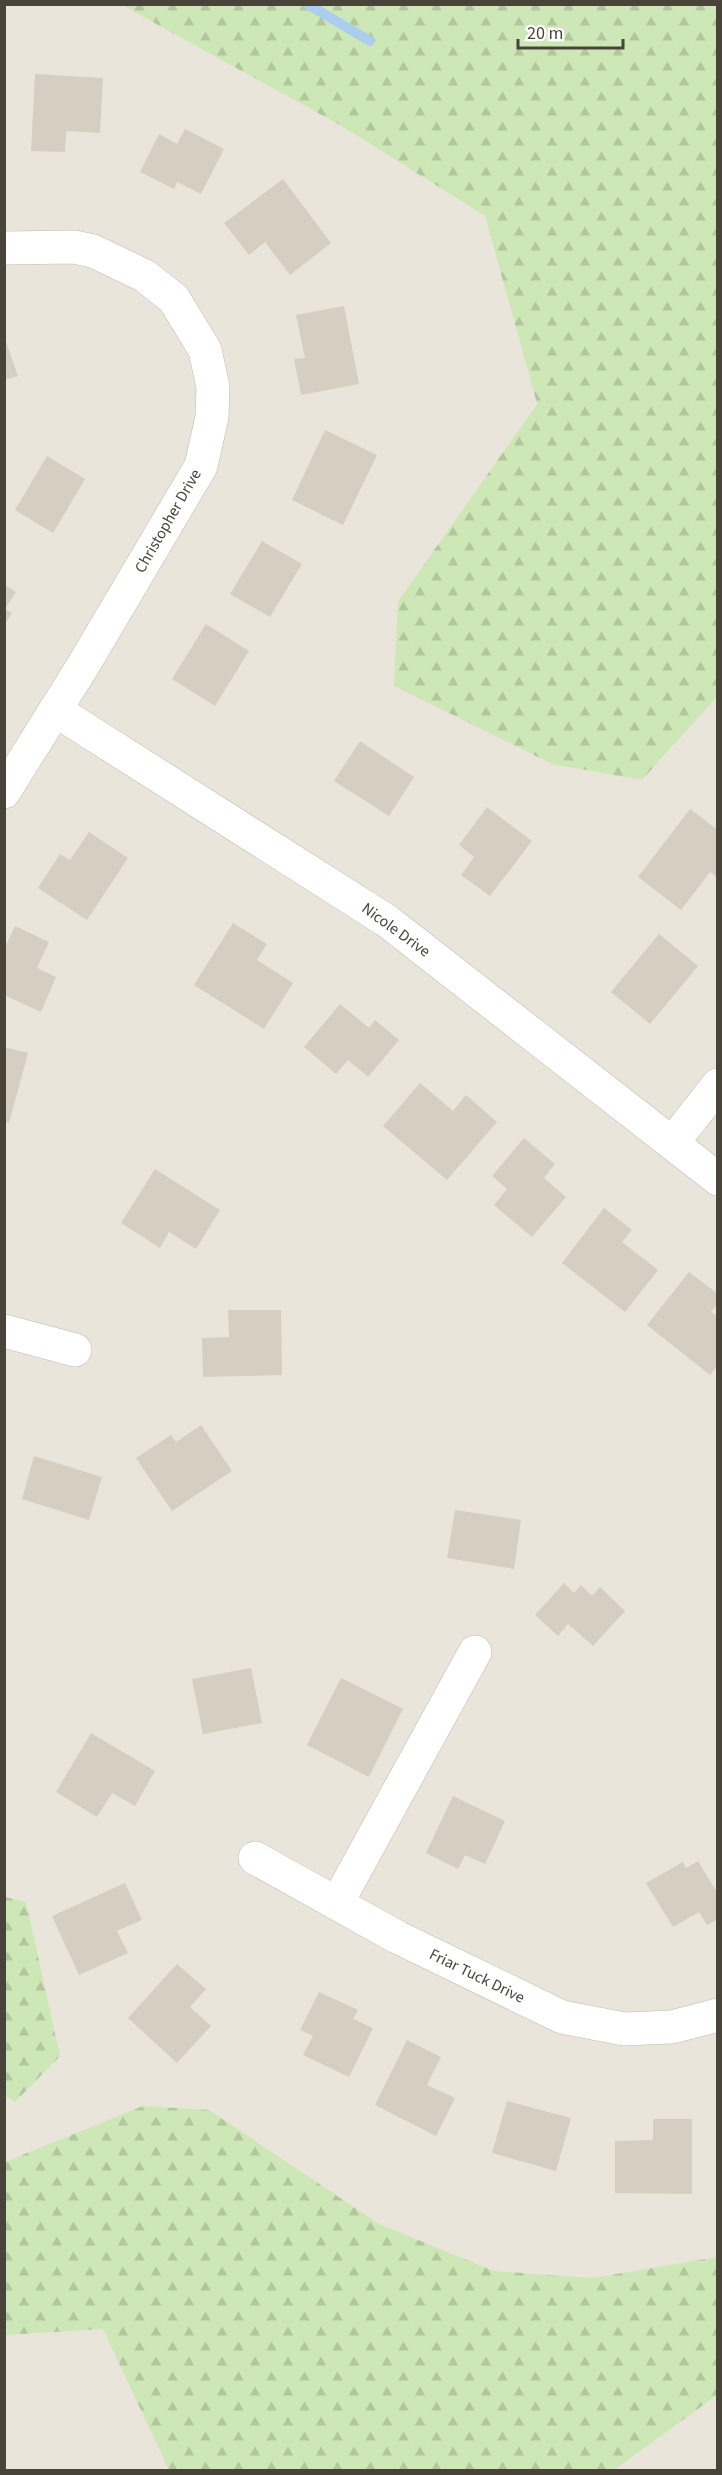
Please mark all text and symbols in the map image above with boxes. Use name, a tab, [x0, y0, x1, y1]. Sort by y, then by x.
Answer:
scale bar	[518, 12, 623, 50]
text: 20 m	[527, 21, 563, 46]
street label: Christopher Drive	[129, 465, 207, 577]
street label: Nicole Drive	[357, 898, 435, 962]
street label: Friar Tuck Drive	[426, 1943, 528, 2009]

